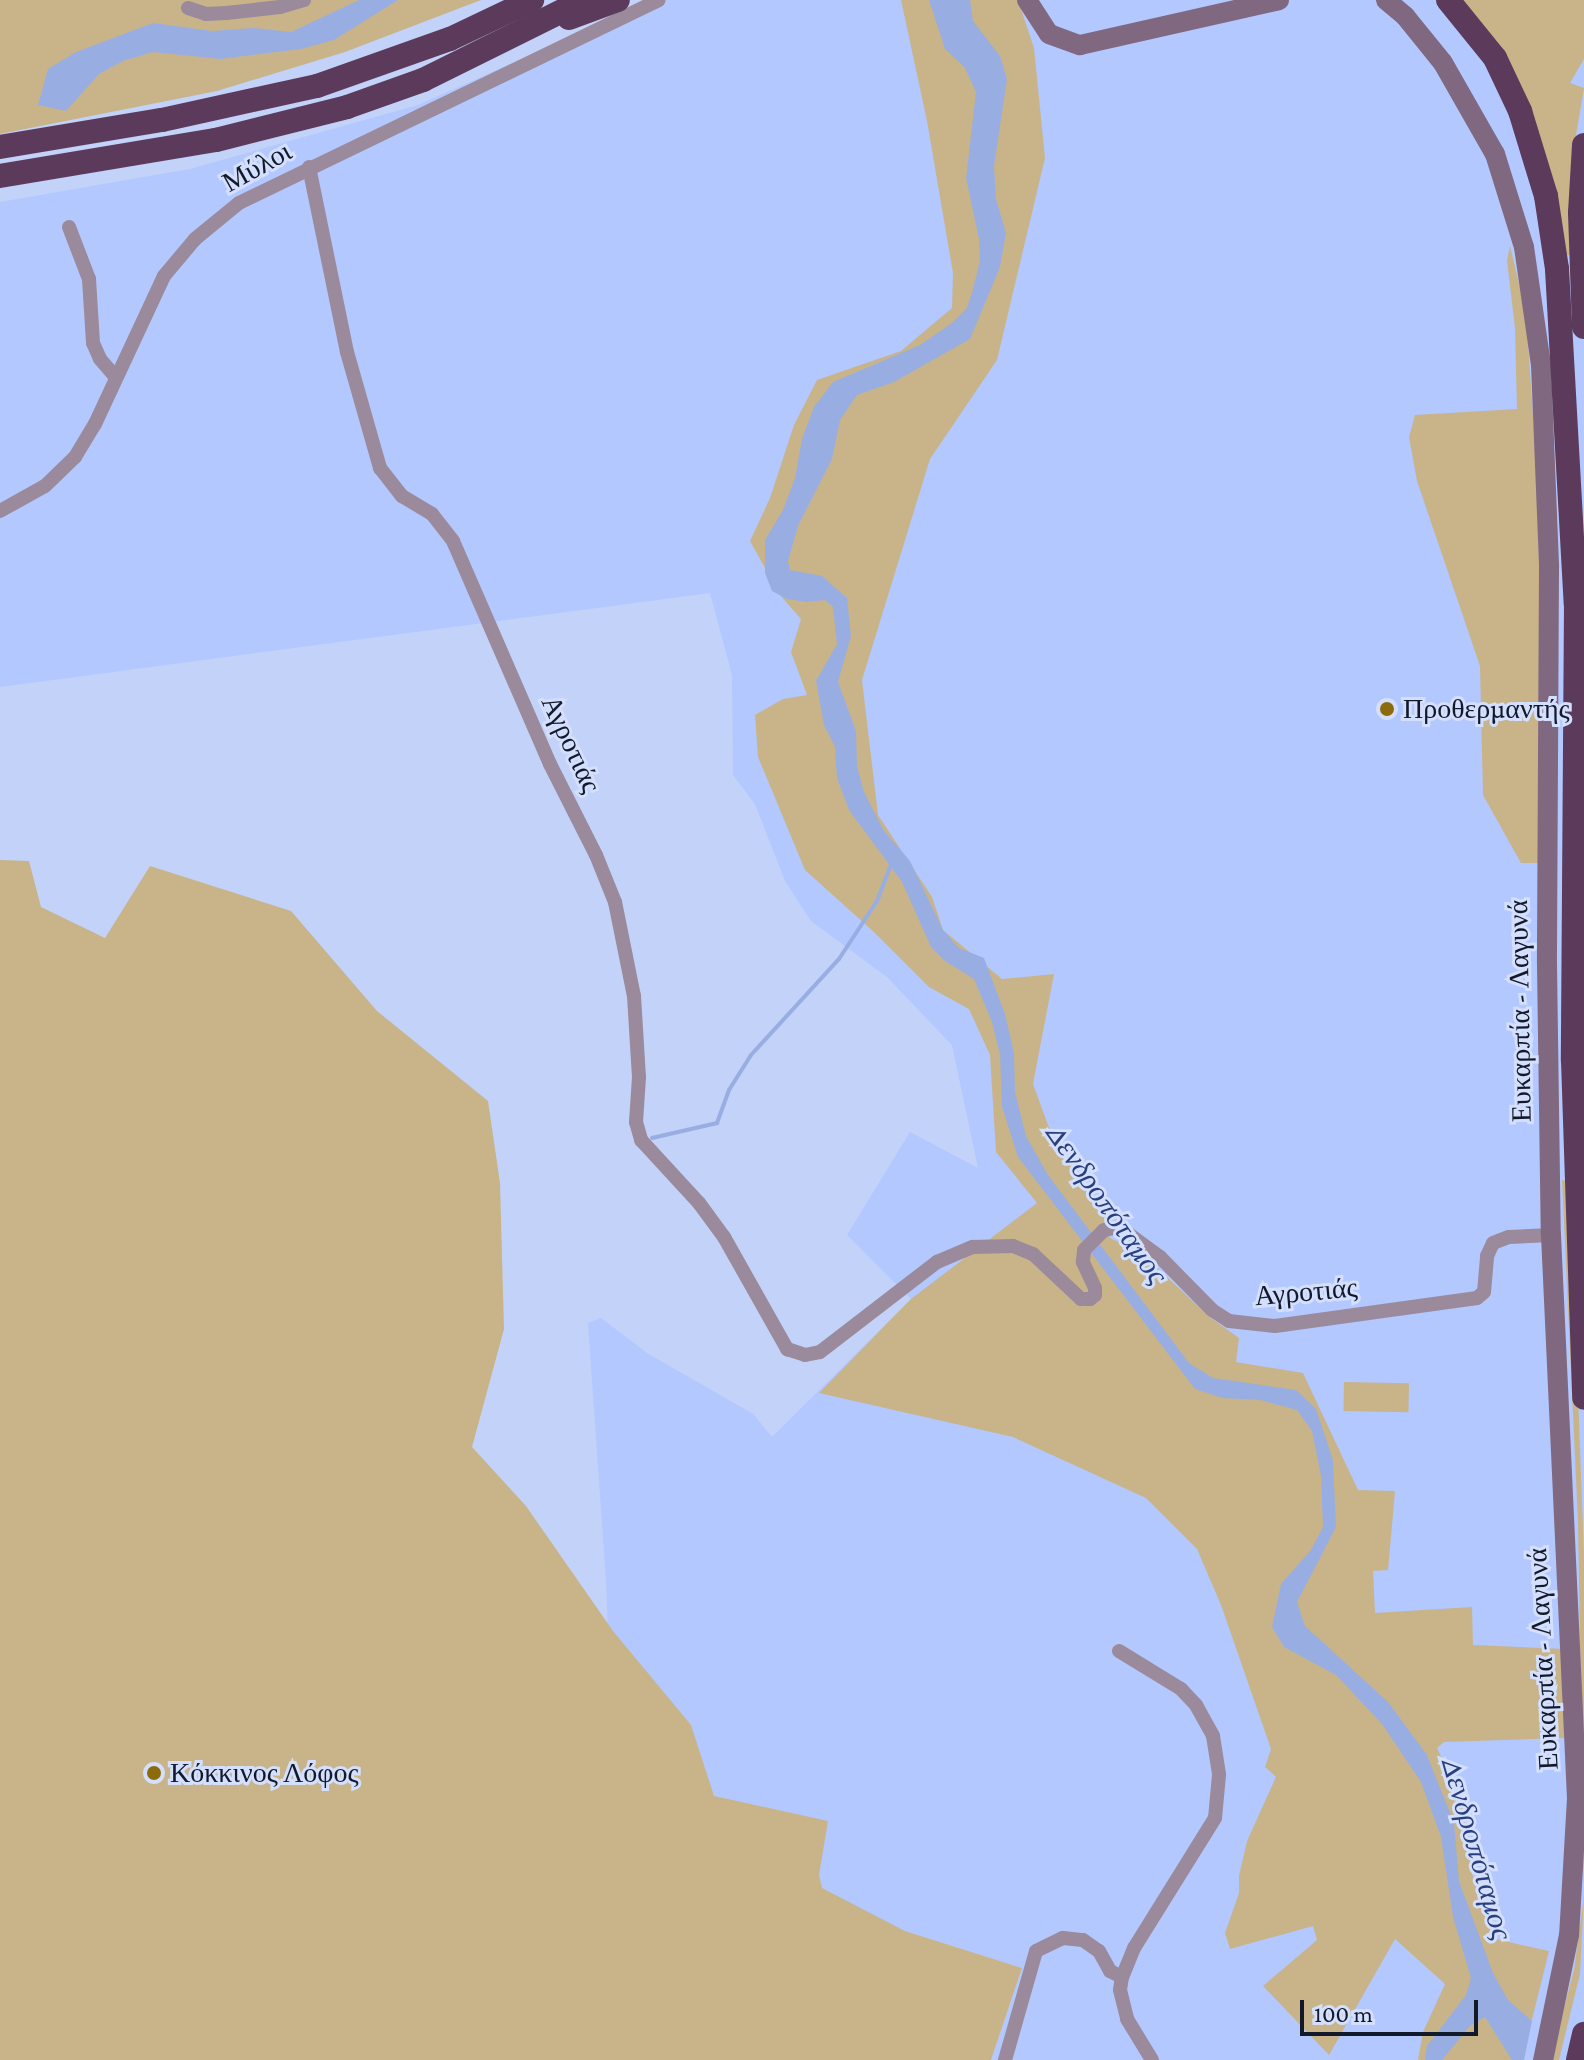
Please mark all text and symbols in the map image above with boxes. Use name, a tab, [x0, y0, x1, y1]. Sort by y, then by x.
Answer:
street label: Μύλοι	[217, 134, 297, 200]
street label: Αγροτιάς	[534, 690, 608, 798]
place label: Προθερμαντής	[1403, 692, 1570, 726]
marker: Προθερμαντής	[1378, 700, 1396, 718]
street label: Ευκαρπία - Λαγυνά	[1501, 900, 1539, 1122]
water label: Δενδροπόταμος	[1038, 1117, 1176, 1291]
street label: Αγροτιάς	[1253, 1271, 1359, 1313]
street label: Ευκαρπία - Λαγυνά	[1520, 1547, 1566, 1771]
water label: Δενδροπόταμος	[1434, 1754, 1520, 1944]
place label: Κόκκινος Λόφος	[170, 1756, 359, 1790]
marker: Κόκκινος Λόφος	[145, 1764, 163, 1782]
scale bar	[1304, 1984, 1482, 2034]
text: 100 m	[1314, 2000, 1373, 2027]

